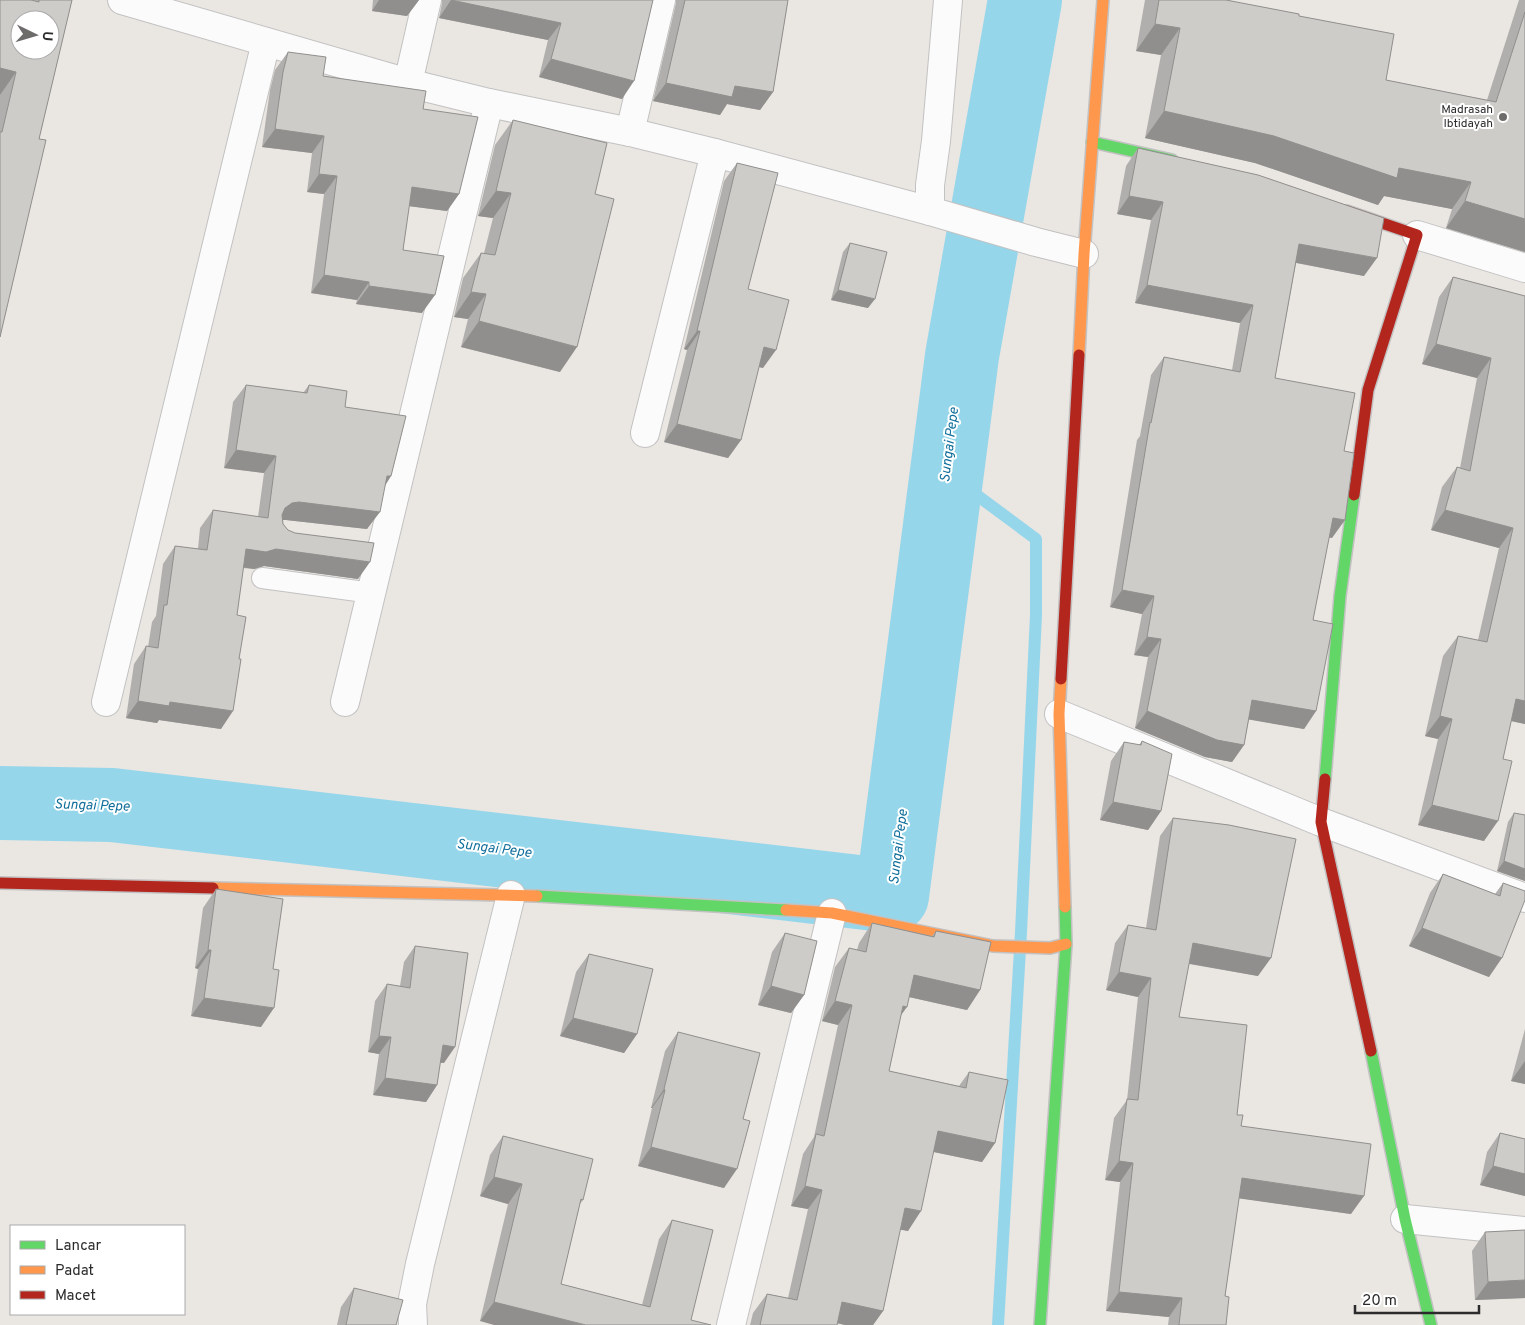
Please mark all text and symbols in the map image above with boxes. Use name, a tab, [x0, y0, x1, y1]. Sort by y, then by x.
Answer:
north arrow	[10, 10, 60, 60]
text: U	[38, 30, 55, 42]
place label: Madrasah Ibtidayah	[1441, 102, 1493, 132]
marker: Madrasah Ibtidayah	[1497, 111, 1509, 123]
water label: Sungai Pepe	[937, 406, 963, 483]
water label: Sungai Pepe	[54, 796, 131, 816]
water label: Sungai Pepe	[886, 808, 912, 885]
water label: Sungai Pepe	[456, 836, 533, 862]
legend	[10, 1225, 185, 1315]
text: Lancar	[55, 1237, 102, 1256]
text: Padat	[55, 1262, 94, 1281]
scale bar	[1355, 1282, 1479, 1314]
text: Macet	[55, 1287, 96, 1306]
text: 20 m	[1362, 1292, 1397, 1311]

